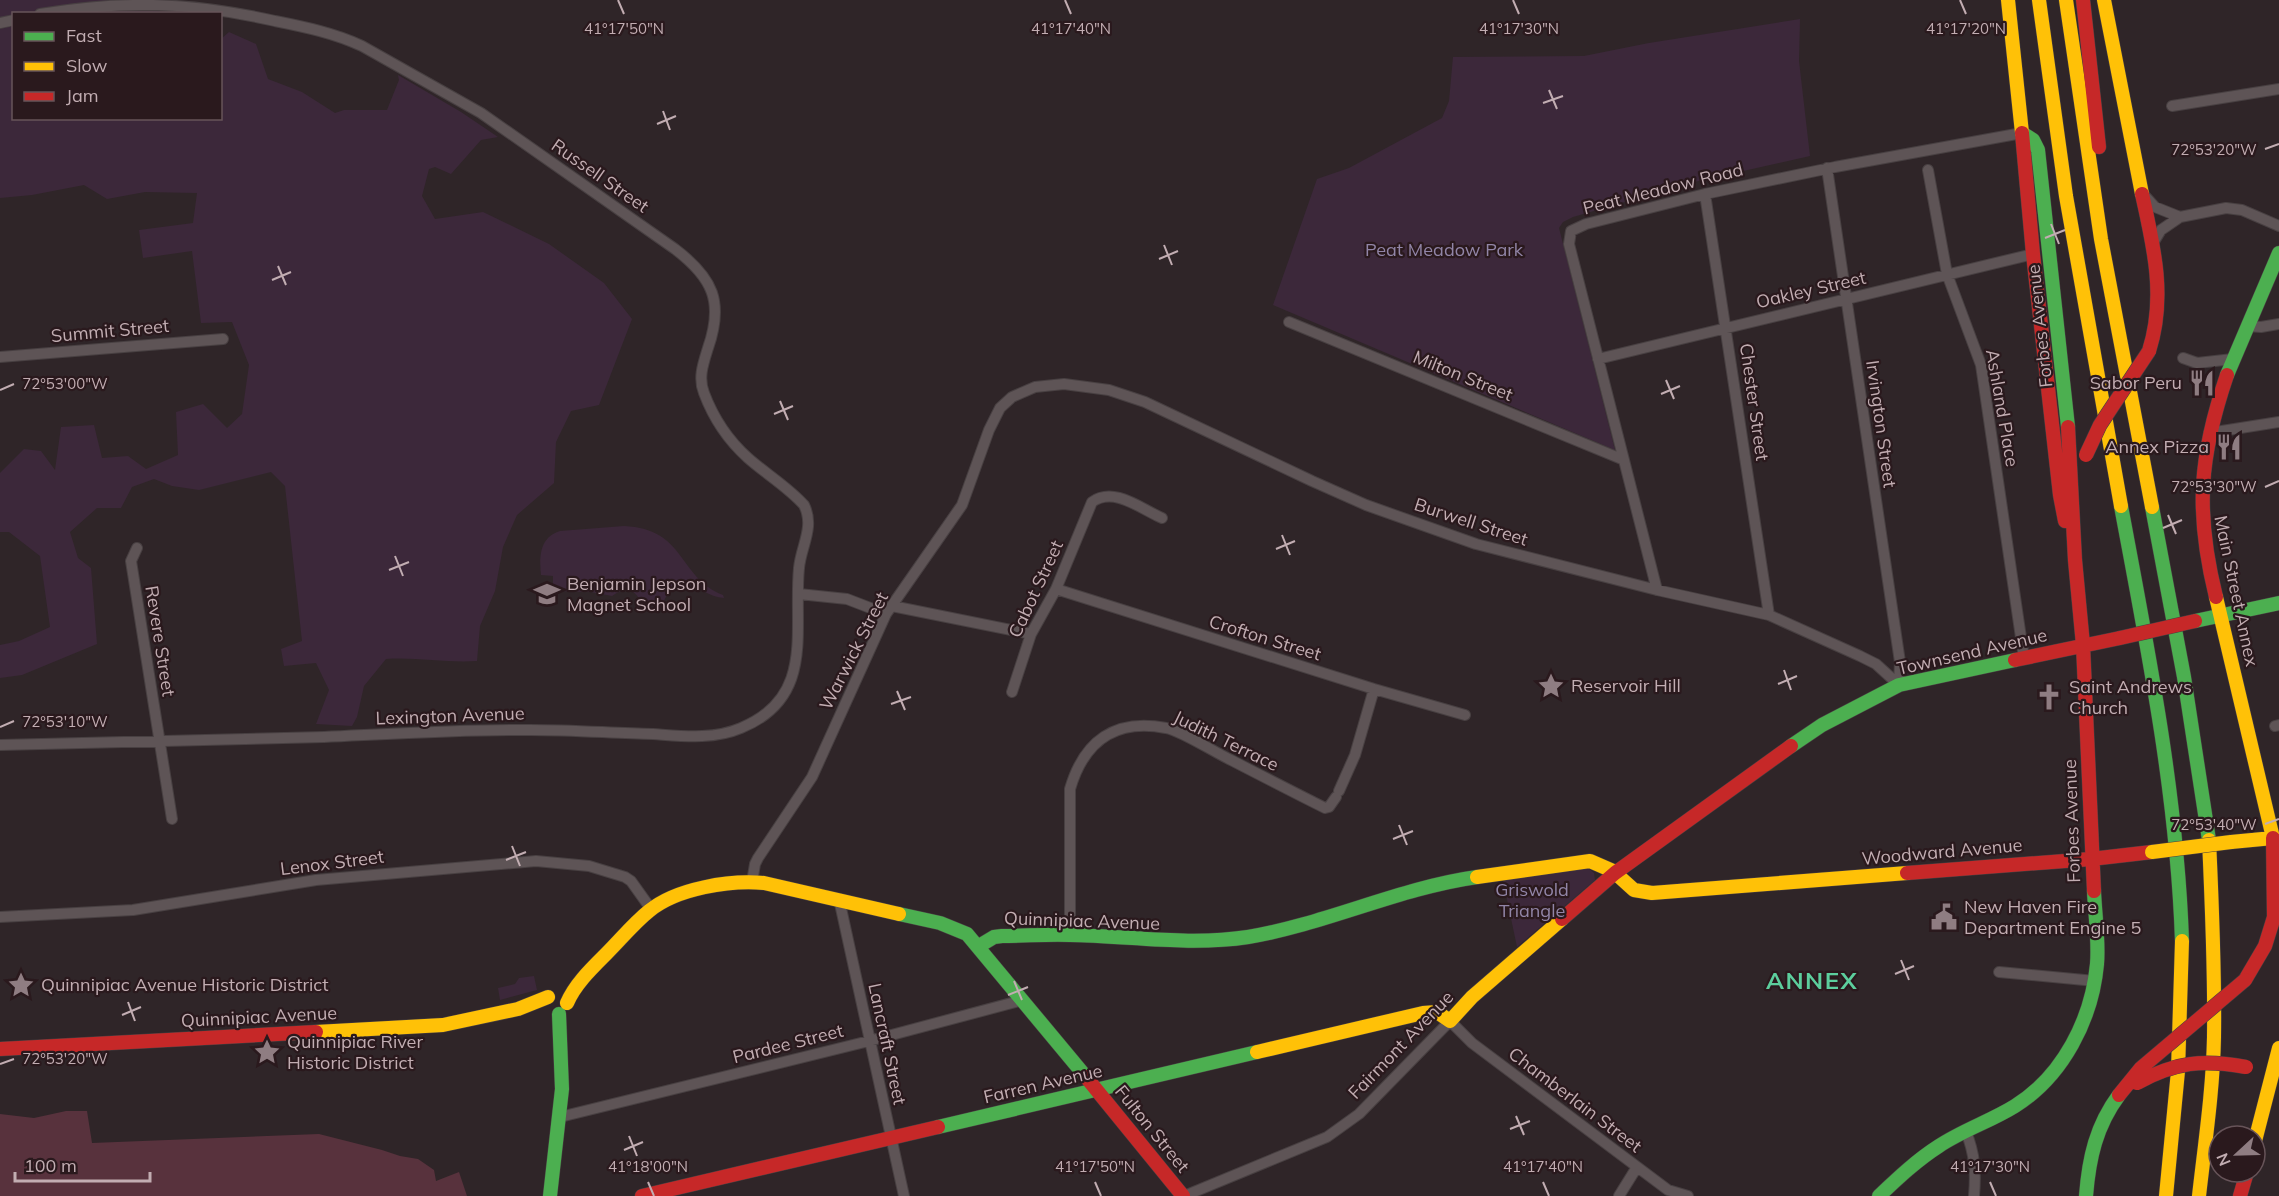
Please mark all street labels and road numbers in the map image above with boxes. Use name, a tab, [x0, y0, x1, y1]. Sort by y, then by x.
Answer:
street label: Russell Street	[547, 134, 653, 218]
street label: Peat Meadow Road	[1580, 157, 1745, 220]
street label: Forbes Avenue	[2022, 263, 2057, 389]
street label: Oakley Street	[1754, 266, 1868, 313]
street label: Summit Street	[50, 314, 170, 347]
street label: Chester Street	[1735, 342, 1774, 462]
street label: Milton Street	[1410, 345, 1516, 406]
street label: Ashland Place	[1981, 347, 2024, 469]
street label: Irvington Street	[1861, 359, 1902, 489]
street label: Burwell Street	[1411, 492, 1531, 551]
street label: Main Street Annex	[2209, 513, 2264, 669]
street label: Cabot Street	[1003, 537, 1068, 641]
street label: Revere Street	[140, 584, 181, 698]
street label: Warwick Street	[814, 588, 893, 714]
street label: Crofton Street	[1206, 610, 1324, 665]
street label: Townsend Avenue	[1895, 623, 2049, 680]
street label: Lexington Avenue	[375, 701, 525, 730]
street label: Judith Terrace	[1170, 705, 1283, 776]
street label: Forbes Avenue	[2058, 759, 2085, 883]
street label: Woodward Avenue	[1861, 833, 2023, 870]
street label: Lenox Street	[279, 845, 385, 880]
street label: Quinnipiac Avenue	[1004, 906, 1160, 935]
street label: Lancraft Street	[863, 981, 912, 1107]
street label: Fairmont Avenue	[1343, 986, 1458, 1104]
street label: Quinnipiac Avenue	[180, 1001, 338, 1032]
street label: Pardee Street	[730, 1019, 846, 1068]
street label: Chamberlain Street	[1504, 1042, 1647, 1157]
street label: Farren Avenue	[981, 1059, 1105, 1108]
street label: Fulton Street	[1110, 1080, 1195, 1177]

